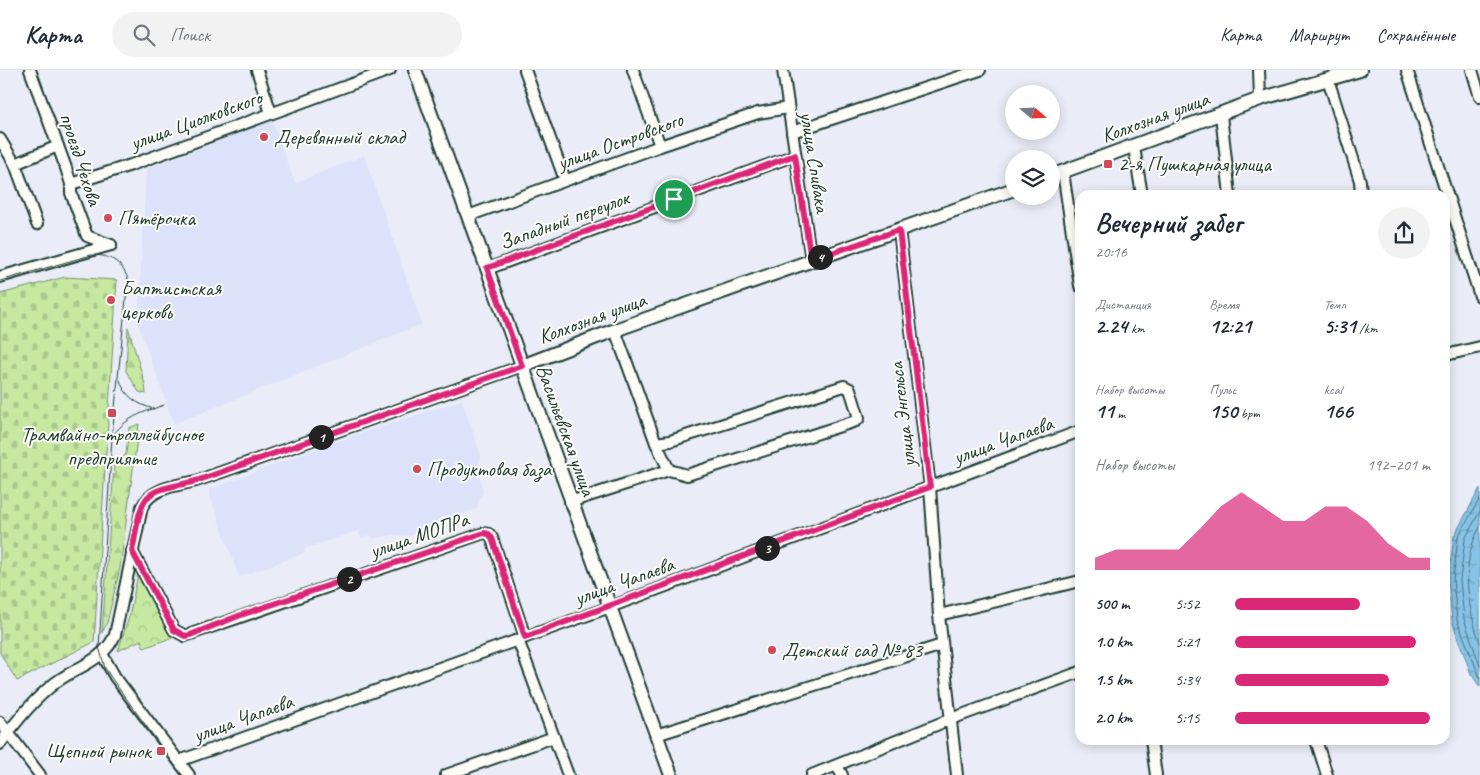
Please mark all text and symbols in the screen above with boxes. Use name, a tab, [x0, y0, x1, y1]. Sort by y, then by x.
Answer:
search box	[112, 12, 462, 57]
text: Карта	[25, 20, 82, 50]
icon: search	[130, 21, 158, 49]
text: Поиск	[170, 23, 210, 47]
text: Карта	[1220, 24, 1261, 46]
text: Маршрут	[1289, 24, 1349, 46]
text: Сохранённые	[1377, 24, 1455, 46]
street label: улица Циолковского	[125, 83, 268, 157]
north arrow	[1005, 85, 1060, 140]
map controls	[1005, 85, 1060, 205]
street label: Колхозная улица	[1098, 85, 1214, 149]
street label: улица Островского	[552, 106, 688, 176]
street label: улица Спивака	[794, 108, 836, 217]
street label: проезд Чехова	[54, 109, 109, 210]
place label: Деревянный склад	[274, 124, 407, 150]
marker: Деревянный склад	[258, 131, 270, 143]
button: layers	[1005, 150, 1060, 205]
place label: 2-я Пушкарная улица	[1118, 151, 1272, 177]
marker: 2-я Пушкарная улица	[1102, 158, 1114, 170]
pin	[653, 178, 695, 220]
street label: Западный переулок	[496, 184, 634, 255]
icon: arrive	[660, 185, 688, 213]
place label: Пятёрочка	[118, 205, 197, 231]
text: Вечерний забег	[1095, 205, 1242, 240]
button: share	[1378, 207, 1430, 259]
marker: Пятёрочка	[102, 212, 114, 224]
text: 20:16	[1095, 242, 1127, 262]
pin: 4	[808, 244, 832, 270]
text: 4	[817, 249, 824, 266]
place label: Баптистская церковь	[121, 275, 222, 325]
street label: Колхозная улица	[535, 286, 651, 350]
marker: Баптистская церковь	[105, 294, 117, 306]
text: Дистанция	[1095, 296, 1151, 313]
text: Время	[1209, 296, 1239, 313]
text: Темп	[1324, 296, 1346, 313]
text: 2.24	[1095, 313, 1128, 339]
text: 12:21	[1209, 313, 1251, 339]
text: 5:31	[1324, 313, 1356, 339]
text: km	[1128, 320, 1145, 337]
text: /km	[1356, 320, 1378, 337]
street label: улица Энгельса	[882, 359, 922, 471]
street label: Васильевская улица	[530, 361, 602, 501]
text: Набор высоты	[1095, 381, 1164, 398]
text: Пульс	[1209, 381, 1236, 398]
text: kcal	[1324, 381, 1342, 398]
text: 11	[1095, 398, 1114, 424]
text: 150	[1209, 398, 1237, 424]
text: 166	[1324, 398, 1353, 424]
text: m	[1114, 405, 1125, 422]
text: bpm	[1237, 405, 1260, 422]
marker: Трамвайно-троллейбусное предприятие	[106, 407, 118, 419]
street label: улица Чапаева	[948, 409, 1058, 471]
place label: Трамвайно-троллейбусное предприятие	[21, 421, 205, 471]
pin: 1	[308, 424, 334, 450]
text: 1	[318, 429, 325, 446]
text: Набор высоты	[1095, 455, 1174, 475]
text: 192–201 m	[1367, 455, 1430, 475]
place label: Продуктовая база	[427, 456, 553, 483]
marker: Продуктовая база	[411, 463, 423, 475]
street label: улица МОПРа	[364, 505, 473, 565]
pin: 3	[754, 536, 780, 560]
text: 3	[764, 540, 771, 557]
street label: улица Чапаева	[569, 550, 679, 612]
pin: 2	[336, 566, 362, 592]
text: 2	[346, 571, 353, 588]
text: 500 m	[1095, 594, 1129, 614]
text: 5:52	[1175, 594, 1200, 614]
text: 1.0 km	[1095, 632, 1132, 652]
text: 5:21	[1175, 632, 1200, 652]
place label: Детский сад № 83	[782, 637, 924, 663]
marker: Детский сад № 83	[766, 644, 778, 656]
text: 1.5 km	[1095, 670, 1132, 690]
text: 5:34	[1175, 670, 1200, 690]
street label: улица Чапаева	[188, 687, 298, 749]
text: 2.0 km	[1095, 708, 1132, 728]
text: 5:15	[1175, 708, 1200, 728]
place label: Щепной рынок	[47, 738, 153, 764]
marker: Щепной рынок	[155, 745, 167, 757]

